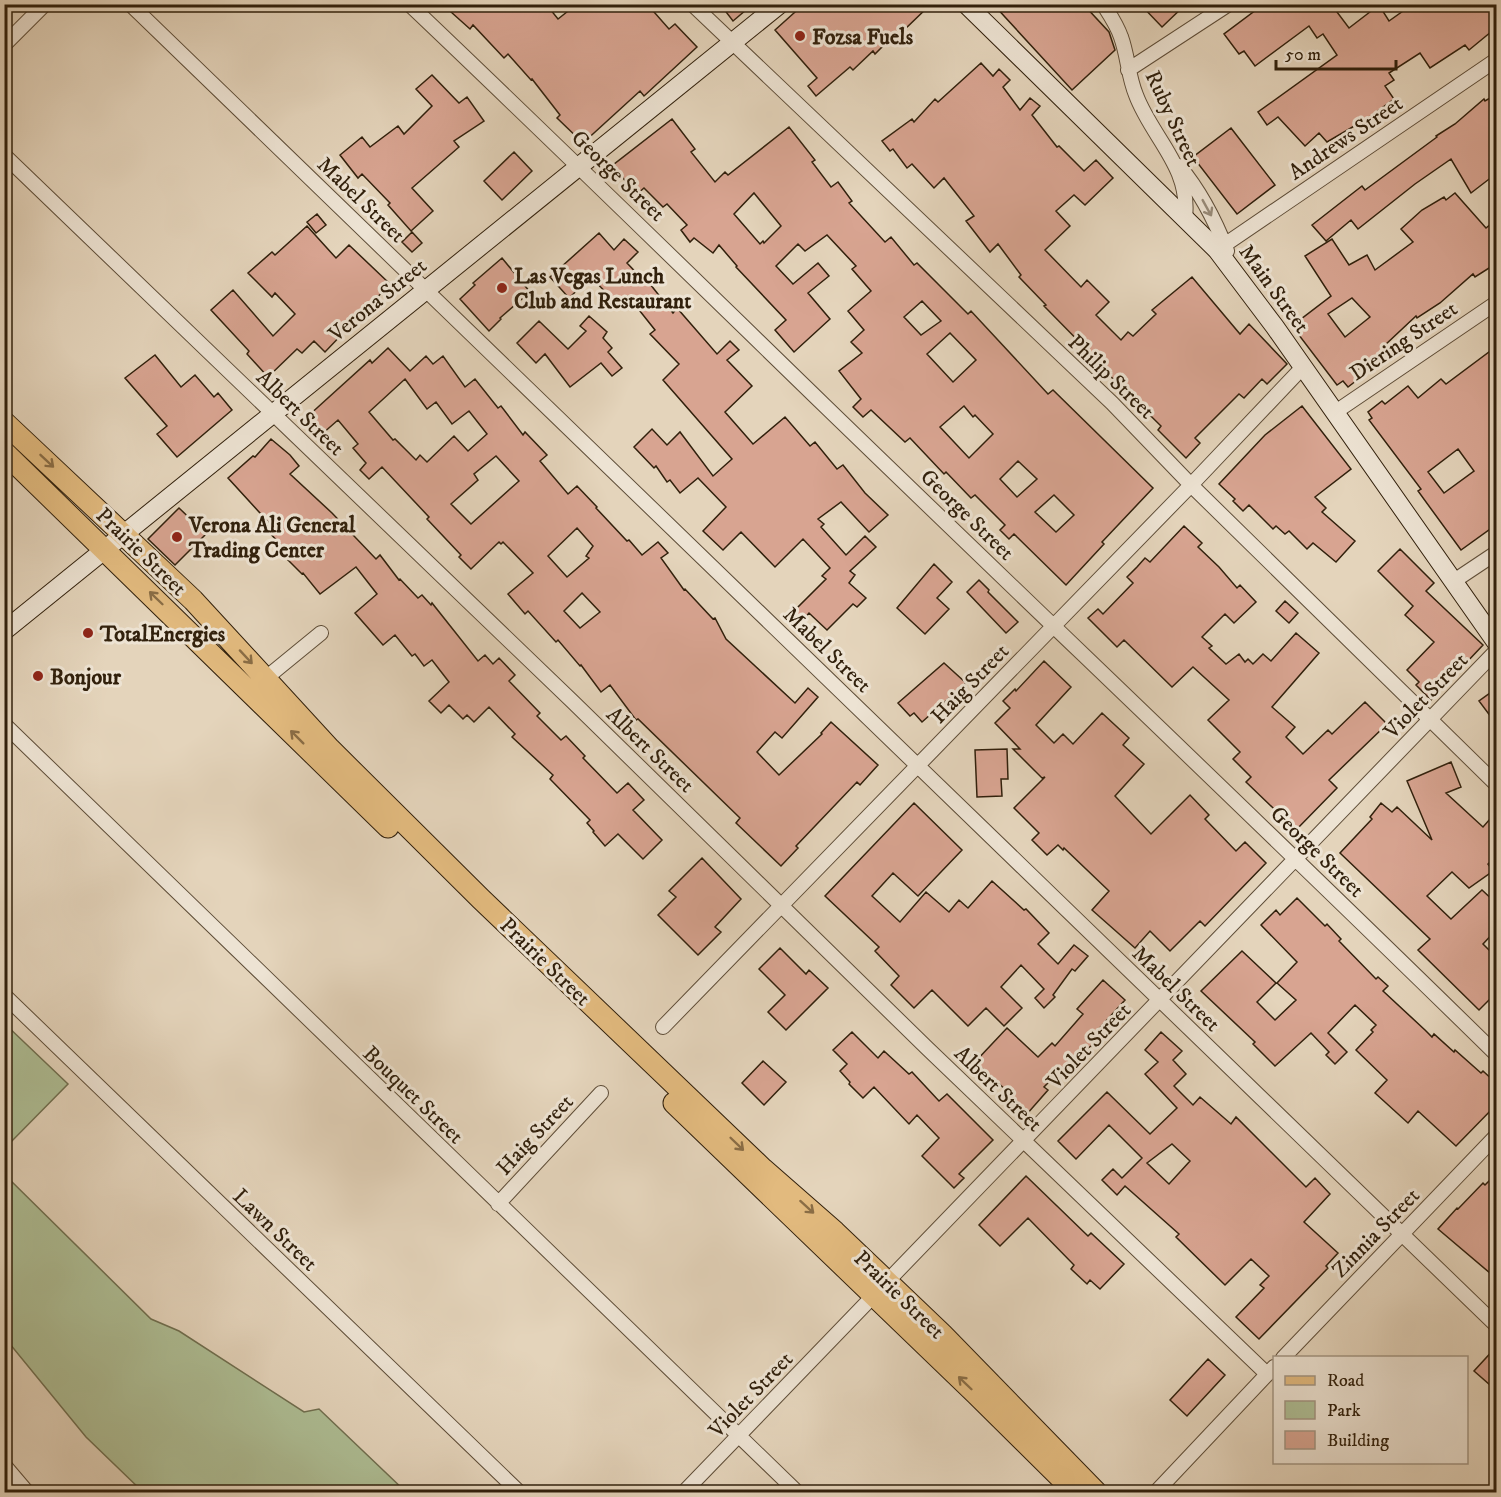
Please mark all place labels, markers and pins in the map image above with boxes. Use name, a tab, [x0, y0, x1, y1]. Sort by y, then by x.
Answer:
place label: Fozsa Fuels	[812, 24, 914, 51]
marker: Fozsa Fuels	[793, 29, 807, 43]
place label: Las Vegas Lunch Club and Restaurant	[514, 263, 691, 315]
marker: Las Vegas Lunch Club and Restaurant	[495, 281, 509, 295]
place label: Verona Ali General Trading Center	[188, 512, 356, 564]
marker: Verona Ali General Trading Center	[170, 530, 184, 544]
place label: TotalEnergies	[99, 621, 226, 648]
marker: TotalEnergies	[81, 626, 95, 640]
place label: Bonjour	[50, 664, 122, 692]
marker: Bonjour	[31, 669, 45, 683]

